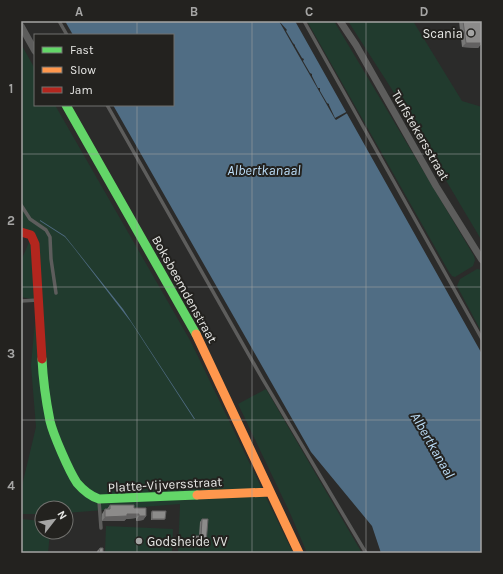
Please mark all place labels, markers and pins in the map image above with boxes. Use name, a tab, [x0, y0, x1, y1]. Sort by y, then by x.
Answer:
place label: Scania	[422, 26, 463, 41]
marker: Scania	[466, 28, 476, 38]
place label: Godsheide VV	[147, 534, 228, 549]
marker: Godsheide VV	[134, 536, 144, 546]

